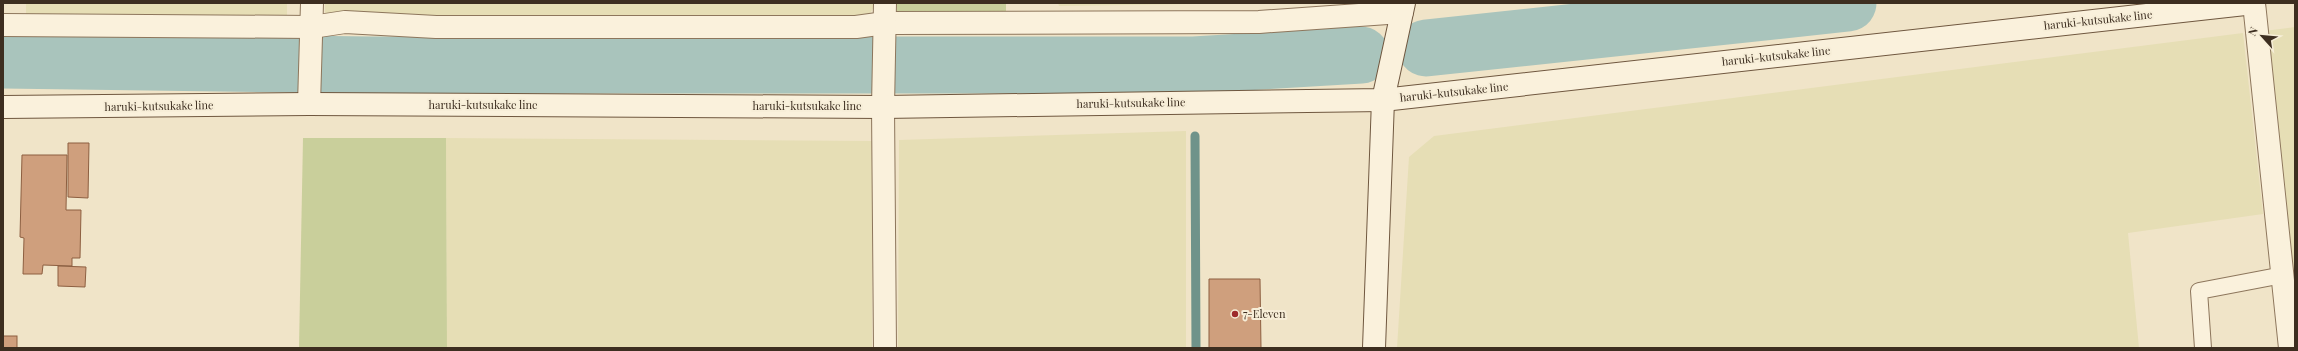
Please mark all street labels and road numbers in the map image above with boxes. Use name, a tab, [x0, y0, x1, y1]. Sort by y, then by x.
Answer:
street label: haruki-kutsukake line	[2043, 6, 2153, 33]
street label: haruki-kutsukake line	[1721, 42, 1831, 69]
street label: haruki-kutsukake line	[1399, 78, 1509, 105]
street label: haruki-kutsukake line	[1076, 94, 1186, 111]
street label: haruki-kutsukake line	[104, 97, 214, 114]
street label: haruki-kutsukake line	[428, 97, 538, 112]
street label: haruki-kutsukake line	[752, 98, 862, 113]

